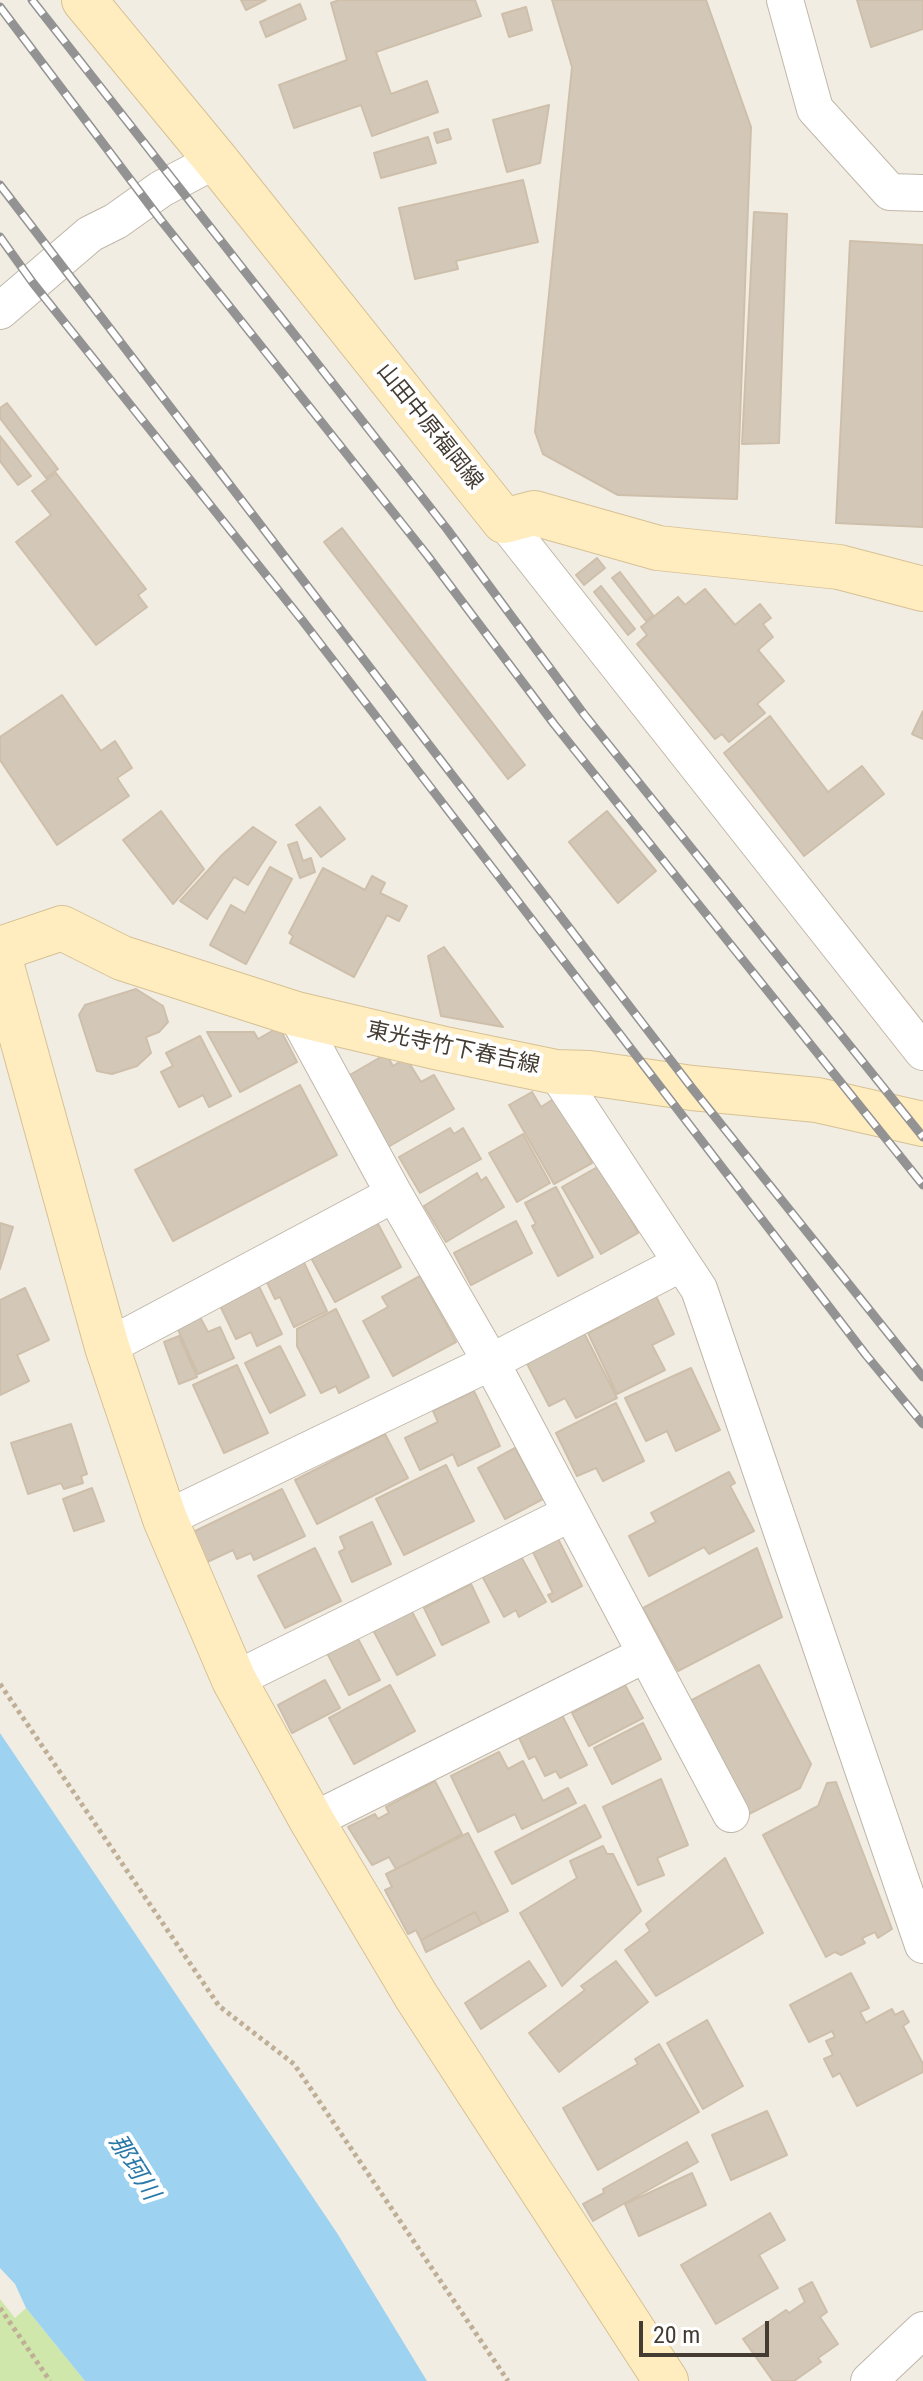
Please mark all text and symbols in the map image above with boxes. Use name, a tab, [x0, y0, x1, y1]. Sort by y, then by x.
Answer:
street label: 山田中原福岡線	[370, 359, 488, 495]
street label: 東光寺竹下春吉線	[364, 1018, 542, 1080]
water label: 那珂川	[102, 2130, 164, 2206]
scale bar	[643, 2305, 773, 2355]
text: 20 m	[653, 2321, 700, 2349]

